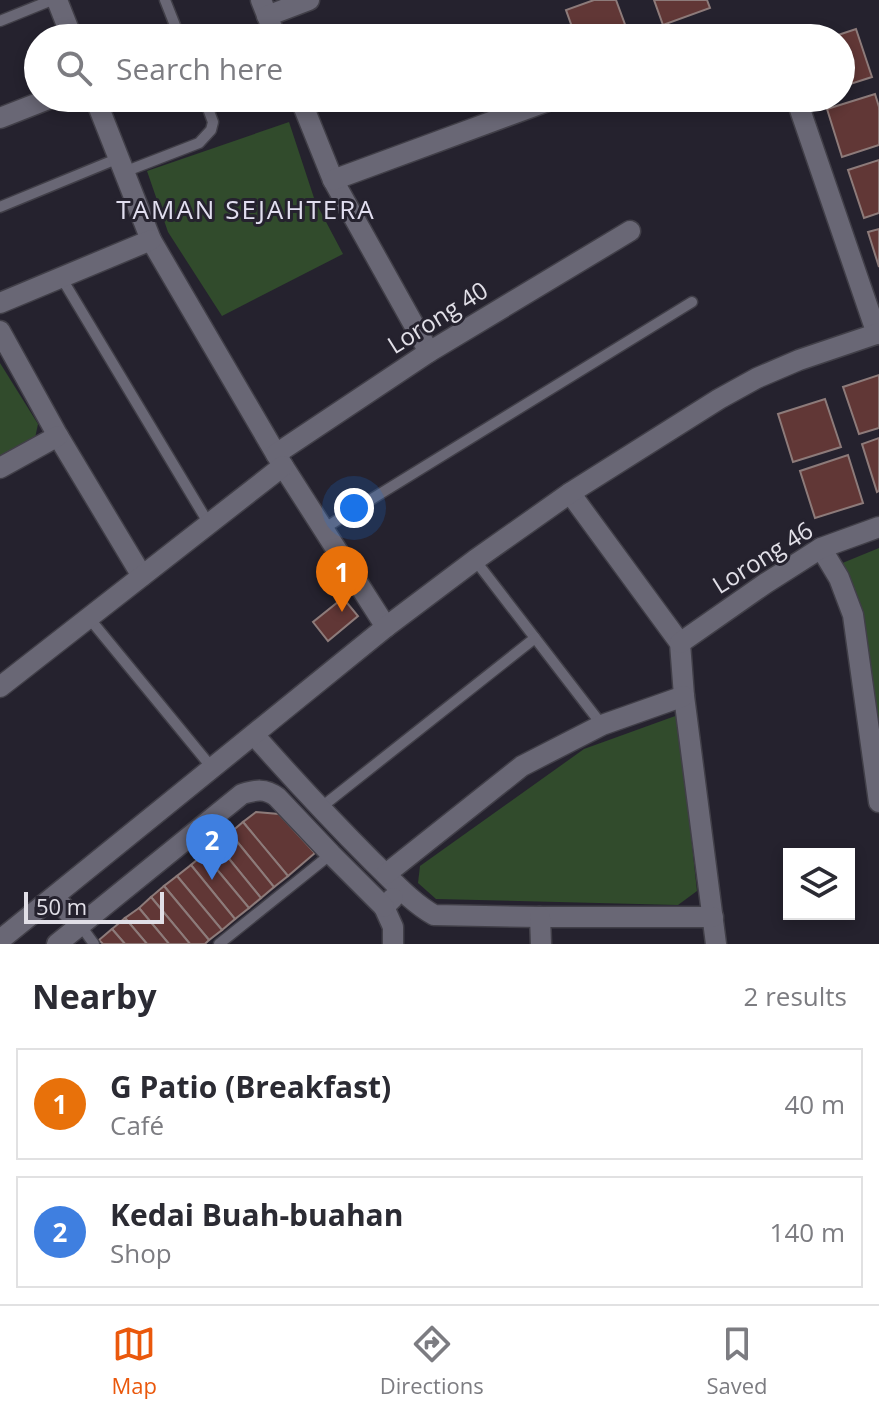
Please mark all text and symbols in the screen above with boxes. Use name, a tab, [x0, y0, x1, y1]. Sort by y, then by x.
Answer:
search box	[24, 24, 855, 112]
icon: search	[52, 46, 96, 90]
text: Search here	[116, 48, 283, 89]
district label: TAMAN SEJAHTERA	[116, 191, 376, 227]
street label: Lorong 40	[381, 273, 494, 361]
your location	[334, 488, 374, 528]
street label: Lorong 46	[706, 513, 819, 601]
pin: 1	[316, 546, 368, 612]
pin: 2	[186, 814, 238, 880]
map controls	[783, 848, 855, 920]
button: layers	[783, 848, 855, 920]
scale bar	[24, 888, 164, 924]
text: 50 m	[36, 891, 87, 921]
text: Nearby	[32, 973, 157, 1019]
text: 2 results	[744, 978, 847, 1014]
text: G Patio (Breakfast)	[110, 1066, 391, 1107]
text: 1	[53, 1086, 67, 1122]
text: 40 m	[784, 1086, 845, 1122]
text: Café	[110, 1107, 164, 1143]
text: Kedai Buah-buahan	[110, 1194, 403, 1235]
text: 2	[53, 1214, 67, 1250]
text: 140 m	[770, 1214, 845, 1250]
text: Shop	[110, 1235, 172, 1271]
tab: Map	[111, 1322, 157, 1400]
tab: Directions	[380, 1322, 484, 1400]
tab: Saved	[706, 1322, 768, 1400]

